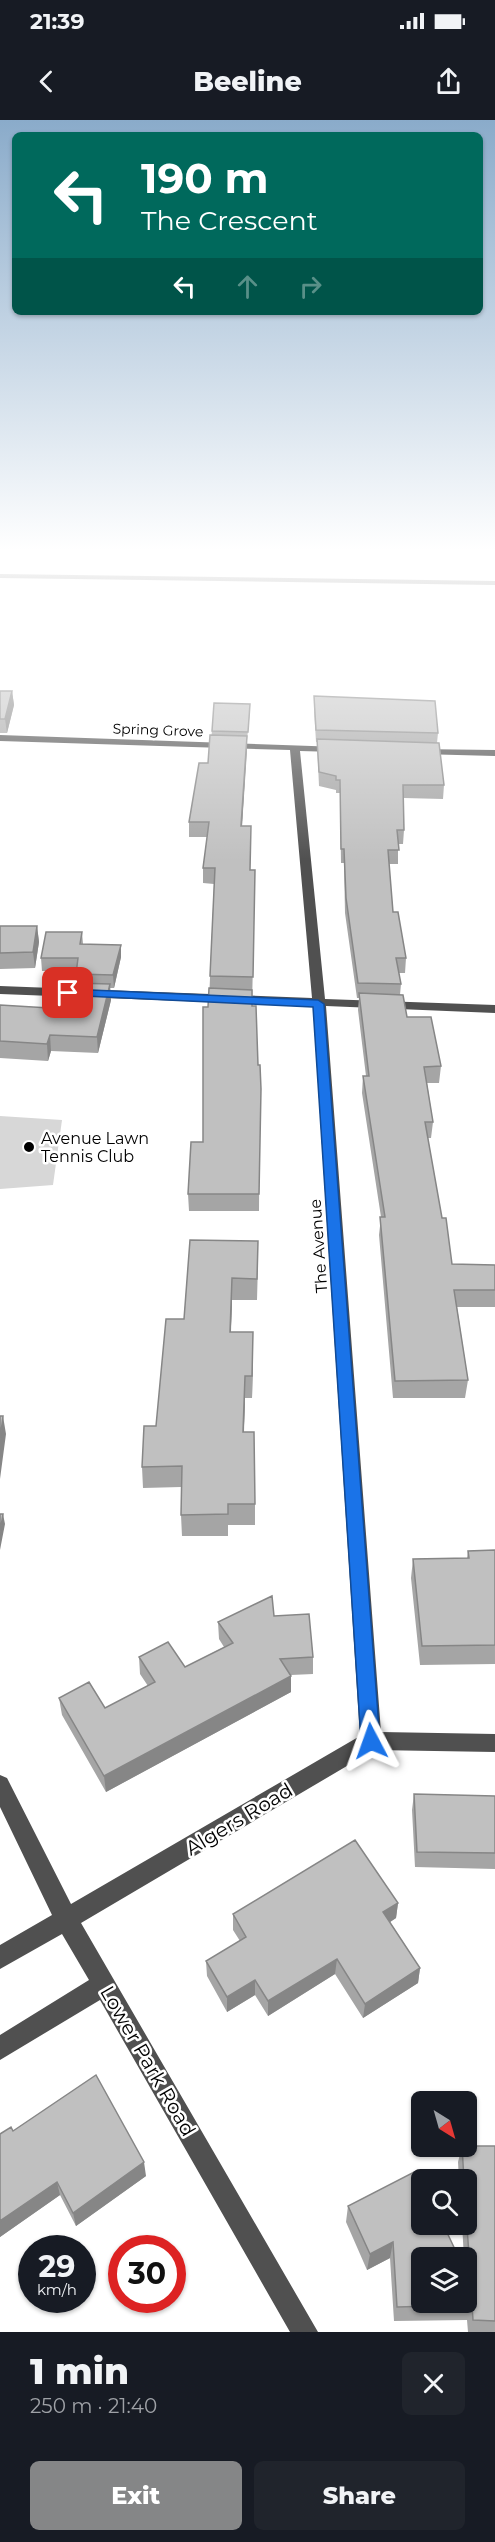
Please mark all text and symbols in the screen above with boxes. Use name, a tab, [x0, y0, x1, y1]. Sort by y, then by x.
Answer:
text: 21:39	[30, 8, 84, 35]
icon: back	[30, 65, 63, 98]
text: Beeline	[193, 65, 302, 98]
icon: share	[432, 65, 465, 98]
text: 190 m	[141, 152, 269, 204]
icon: left	[42, 156, 120, 234]
text: The Crescent	[141, 204, 318, 237]
icon: left	[168, 270, 201, 303]
icon: ahead	[231, 270, 264, 303]
icon: right	[294, 270, 327, 303]
street label: Spring Grove	[112, 719, 204, 741]
pin	[42, 967, 93, 1018]
icon: arrive	[51, 976, 84, 1009]
place label: Avenue Lawn Tennis Club	[41, 1129, 149, 1166]
marker: Avenue Lawn Tennis Club	[22, 1140, 36, 1154]
street label: The Avenue	[306, 1198, 331, 1294]
position arrow	[339, 1709, 403, 1773]
street label: Algers Road	[181, 1778, 297, 1860]
street label: Lower Park Road	[95, 1982, 201, 2140]
north arrow	[411, 2091, 477, 2157]
map controls	[411, 2091, 477, 2313]
button: search	[411, 2169, 477, 2235]
speed limit sign: 30	[108, 2235, 186, 2313]
button: layers	[411, 2247, 477, 2313]
text: 29	[39, 2248, 75, 2285]
text: km/h	[37, 2280, 77, 2299]
text: 1 min	[30, 2349, 129, 2393]
button: close	[402, 2352, 465, 2415]
text: 250 m · 21:40	[30, 2394, 157, 2418]
button: Exit	[30, 2461, 242, 2530]
button: Share	[254, 2461, 465, 2530]

